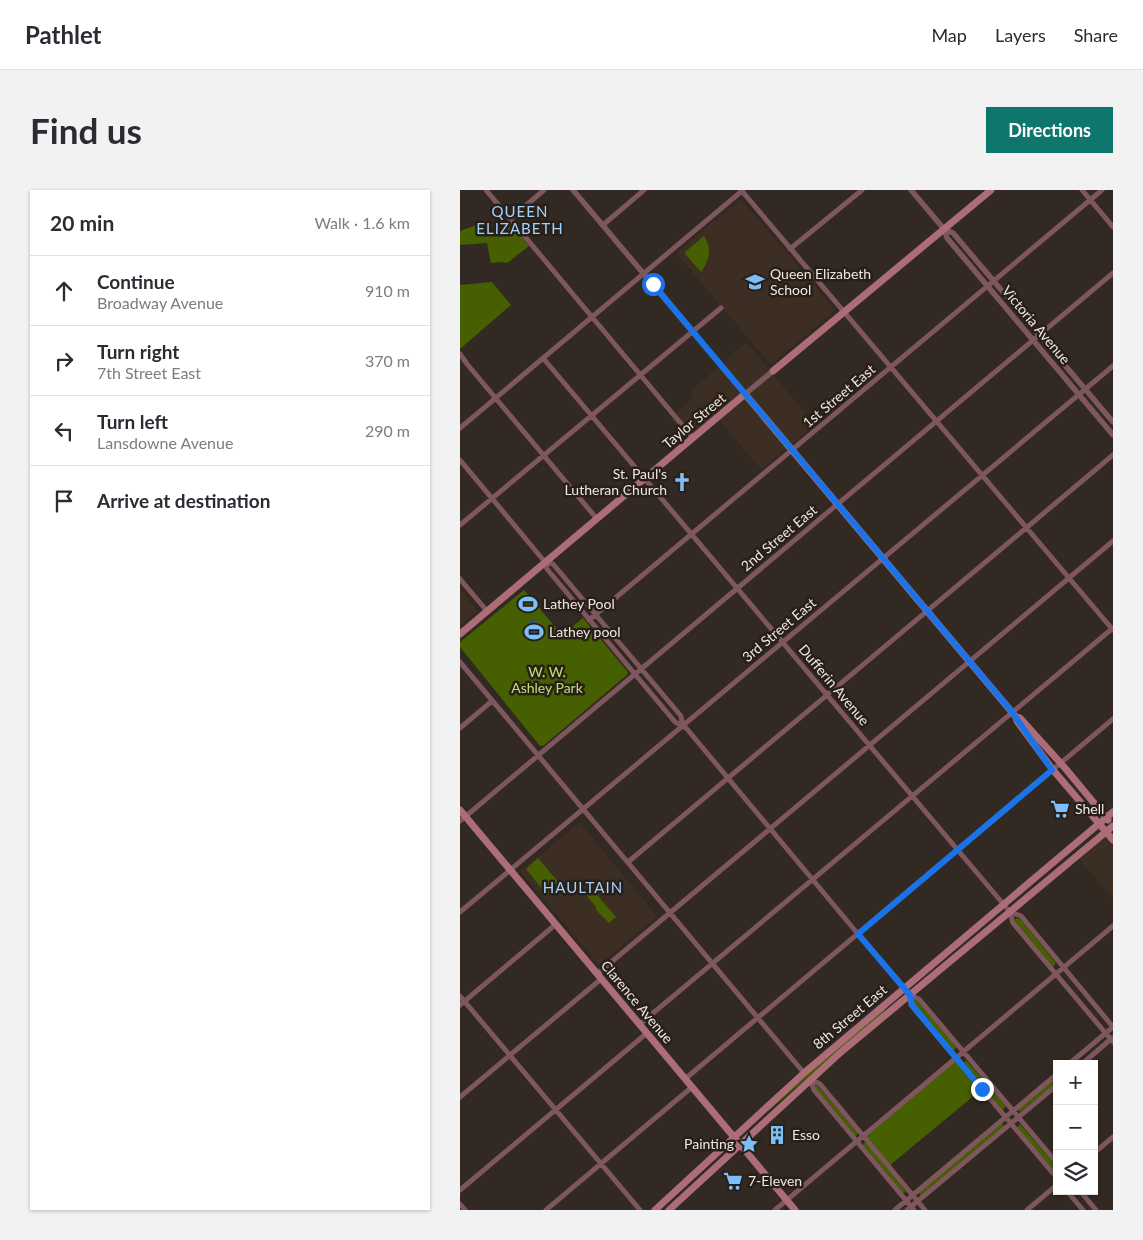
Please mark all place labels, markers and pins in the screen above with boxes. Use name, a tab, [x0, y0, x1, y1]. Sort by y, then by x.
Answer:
place label: Queen Elizabeth School	[770, 265, 871, 298]
school or university icon: Queen Elizabeth School	[744, 271, 766, 293]
place label: St. Paul's Lutheran Church	[565, 465, 667, 498]
church icon: St. Paul's Lutheran Church	[671, 471, 693, 493]
sports icon: Lathey Pool	[517, 593, 539, 615]
place label: Lathey Pool	[543, 595, 615, 612]
sports icon: Lathey pool	[523, 621, 545, 643]
place label: Lathey pool	[549, 623, 621, 640]
supermarket icon: Shell	[1049, 798, 1071, 820]
place label: Shell	[1075, 800, 1104, 817]
building icon: Esso	[766, 1124, 788, 1146]
place label: Esso	[792, 1126, 820, 1143]
place icon: Painting	[738, 1133, 760, 1155]
place label: Painting	[684, 1135, 734, 1152]
supermarket icon: 7-Eleven	[722, 1170, 744, 1192]
place label: 7-Eleven	[748, 1172, 802, 1189]

